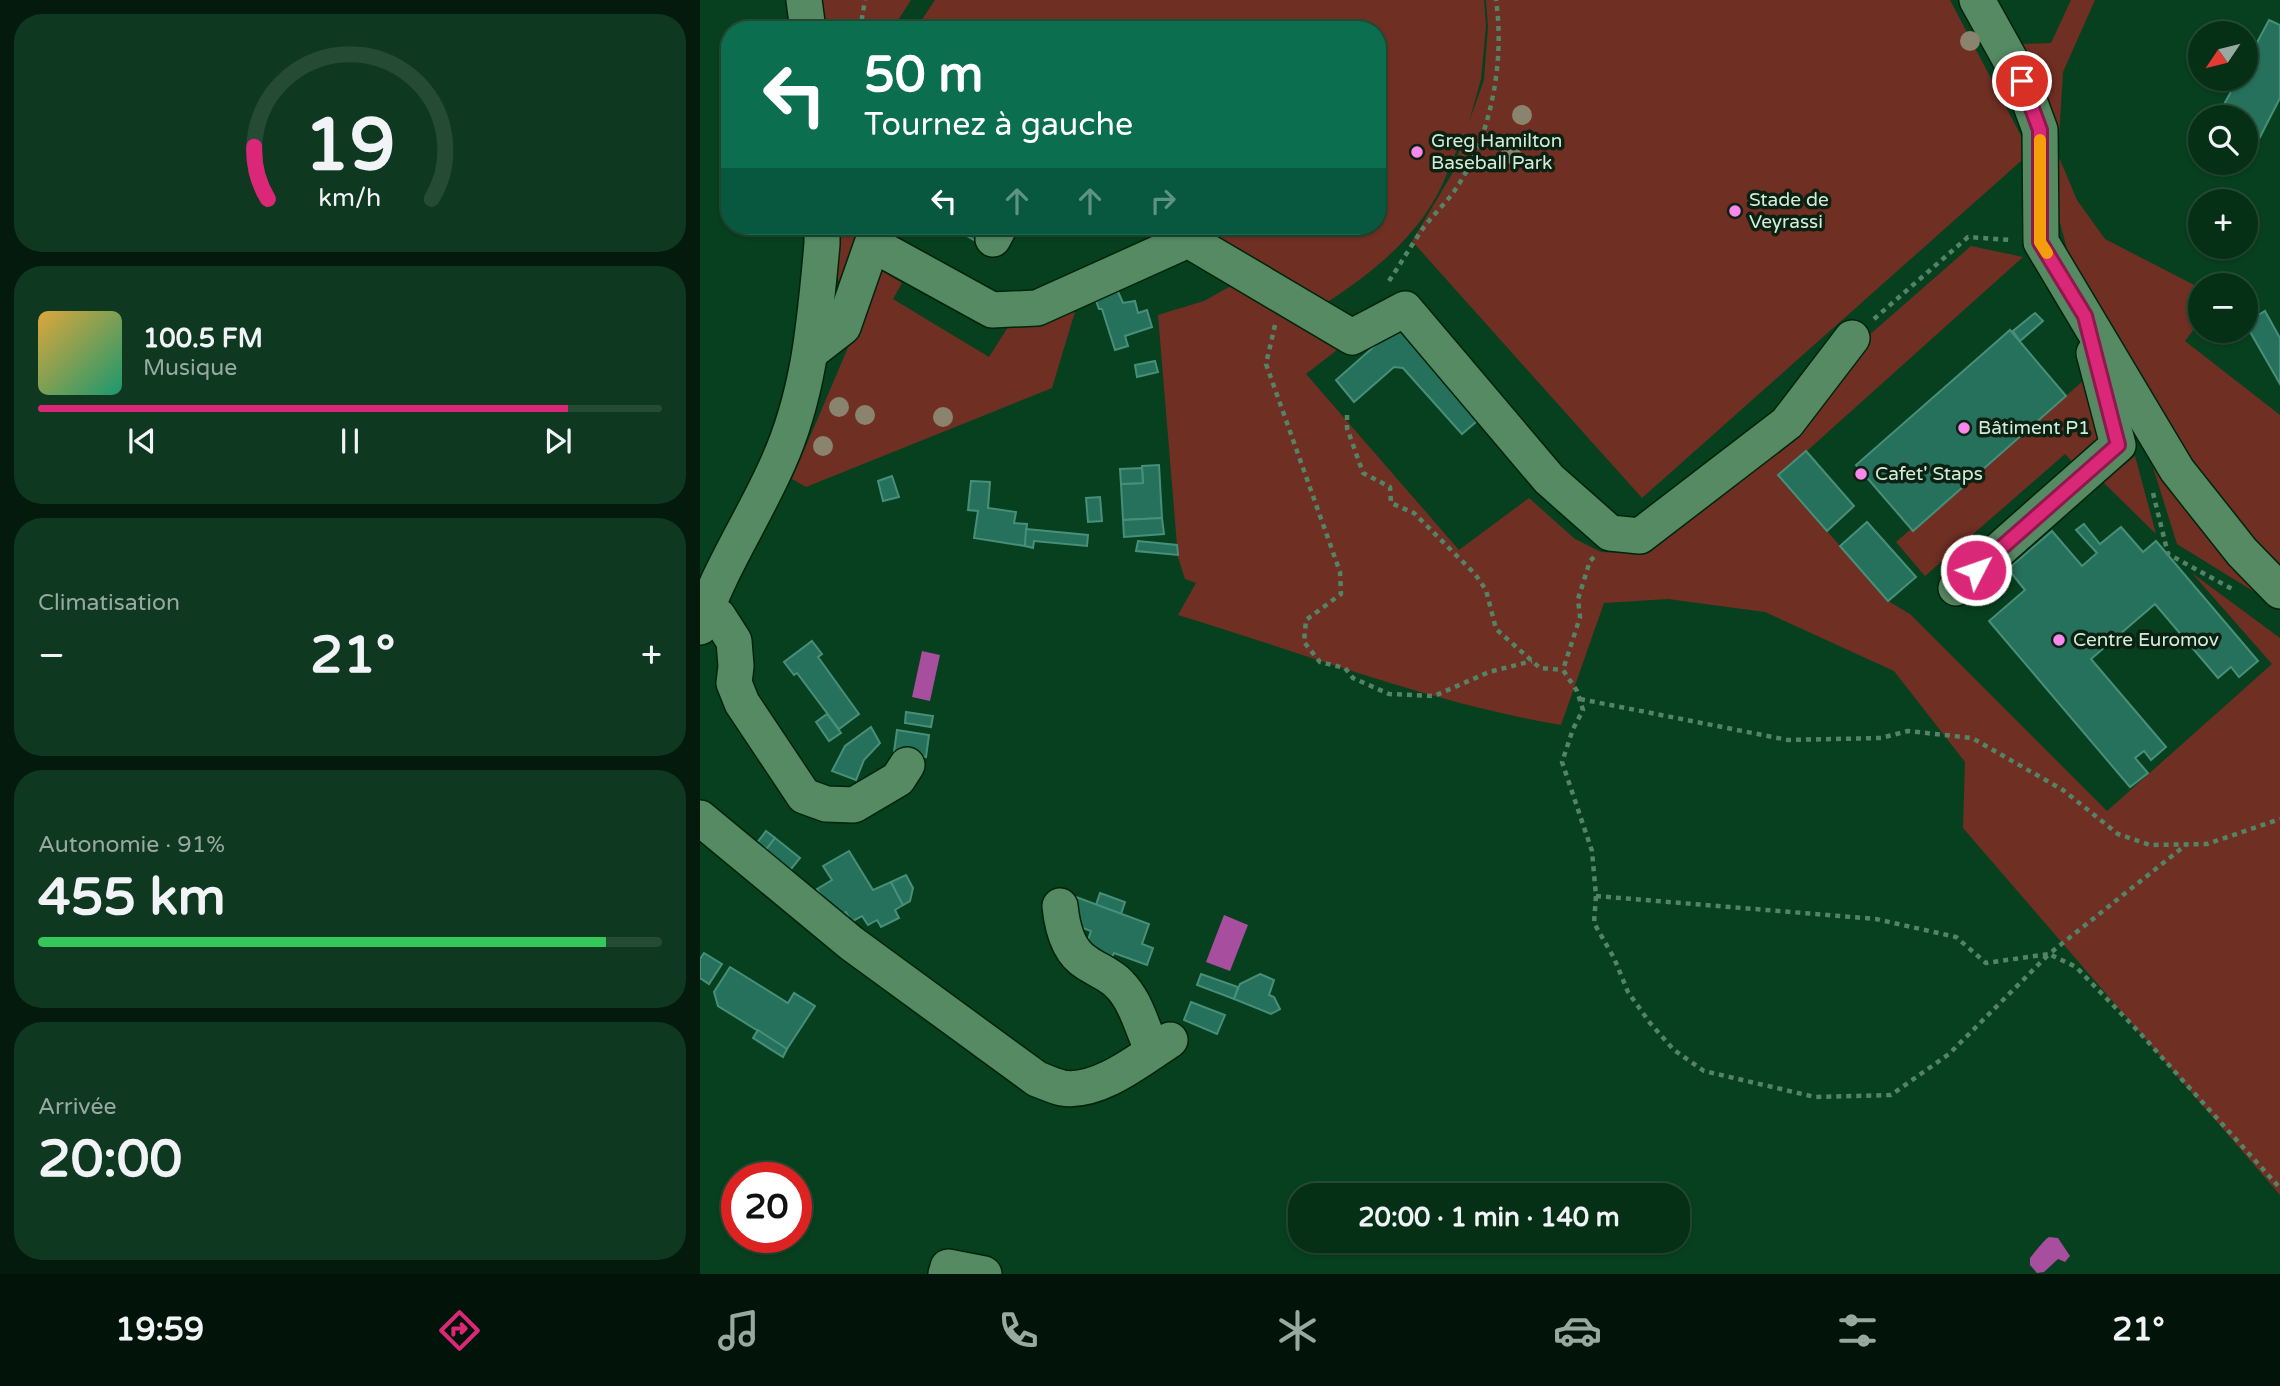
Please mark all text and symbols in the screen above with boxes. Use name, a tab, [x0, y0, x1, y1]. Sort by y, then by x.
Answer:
north arrow	[2188, 21, 2258, 91]
map controls	[2188, 21, 2258, 343]
text: 50 m	[864, 46, 983, 105]
icon: left	[749, 49, 840, 140]
pin	[1992, 51, 2052, 111]
icon: arrive	[2003, 62, 2041, 100]
text: 19	[304, 102, 396, 190]
button: search	[2188, 105, 2258, 175]
text: Tournez à gauche	[864, 106, 1133, 144]
place label: Greg Hamilton Baseball Park	[1431, 130, 1562, 174]
marker: Greg Hamilton Baseball Park	[1409, 144, 1425, 160]
icon: left	[925, 182, 963, 220]
icon: ahead	[998, 182, 1036, 220]
icon: ahead	[1071, 182, 1109, 220]
icon: right	[1144, 182, 1182, 220]
text: km/h	[319, 183, 381, 213]
place label: Stade de Veyrassi	[1749, 189, 1829, 233]
button: +	[2188, 189, 2258, 259]
marker: Stade de Veyrassi	[1727, 203, 1743, 219]
button: −	[2188, 273, 2258, 343]
text: 100.5 FM	[143, 323, 263, 354]
text: Musique	[143, 354, 237, 382]
place label: Bâtiment P1	[1978, 417, 2090, 439]
marker: Bâtiment P1	[1956, 420, 1972, 436]
icon: previous	[123, 422, 161, 460]
icon: pause	[331, 422, 369, 460]
icon: next	[539, 422, 577, 460]
place label: Cafet' Staps	[1875, 463, 1983, 485]
marker: Cafet' Staps	[1853, 466, 1869, 482]
position arrow	[1939, 533, 2013, 607]
text: Climatisation	[38, 589, 180, 617]
text: 21°	[310, 624, 395, 687]
place label: Centre Euromov	[2073, 629, 2219, 651]
marker: Centre Euromov	[2051, 632, 2067, 648]
text: −	[38, 633, 65, 679]
text: +	[641, 633, 662, 679]
text: Autonomie · 91%	[38, 831, 225, 859]
text: 455 km	[38, 866, 226, 929]
text: Arrivée	[38, 1093, 116, 1121]
text: 20:00	[38, 1128, 182, 1191]
speed limit sign: 20	[721, 1162, 812, 1253]
text: 20:00 · 1 min · 140 m	[1358, 1202, 1620, 1233]
icon: directions	[435, 1306, 484, 1355]
icon: music	[714, 1306, 763, 1355]
icon: phone	[994, 1306, 1043, 1355]
icon: climate	[1273, 1306, 1322, 1355]
icon: car	[1553, 1306, 1602, 1355]
icon: filters	[1833, 1306, 1882, 1355]
text: 19:59	[115, 1311, 204, 1349]
text: 21°	[2112, 1311, 2165, 1349]

